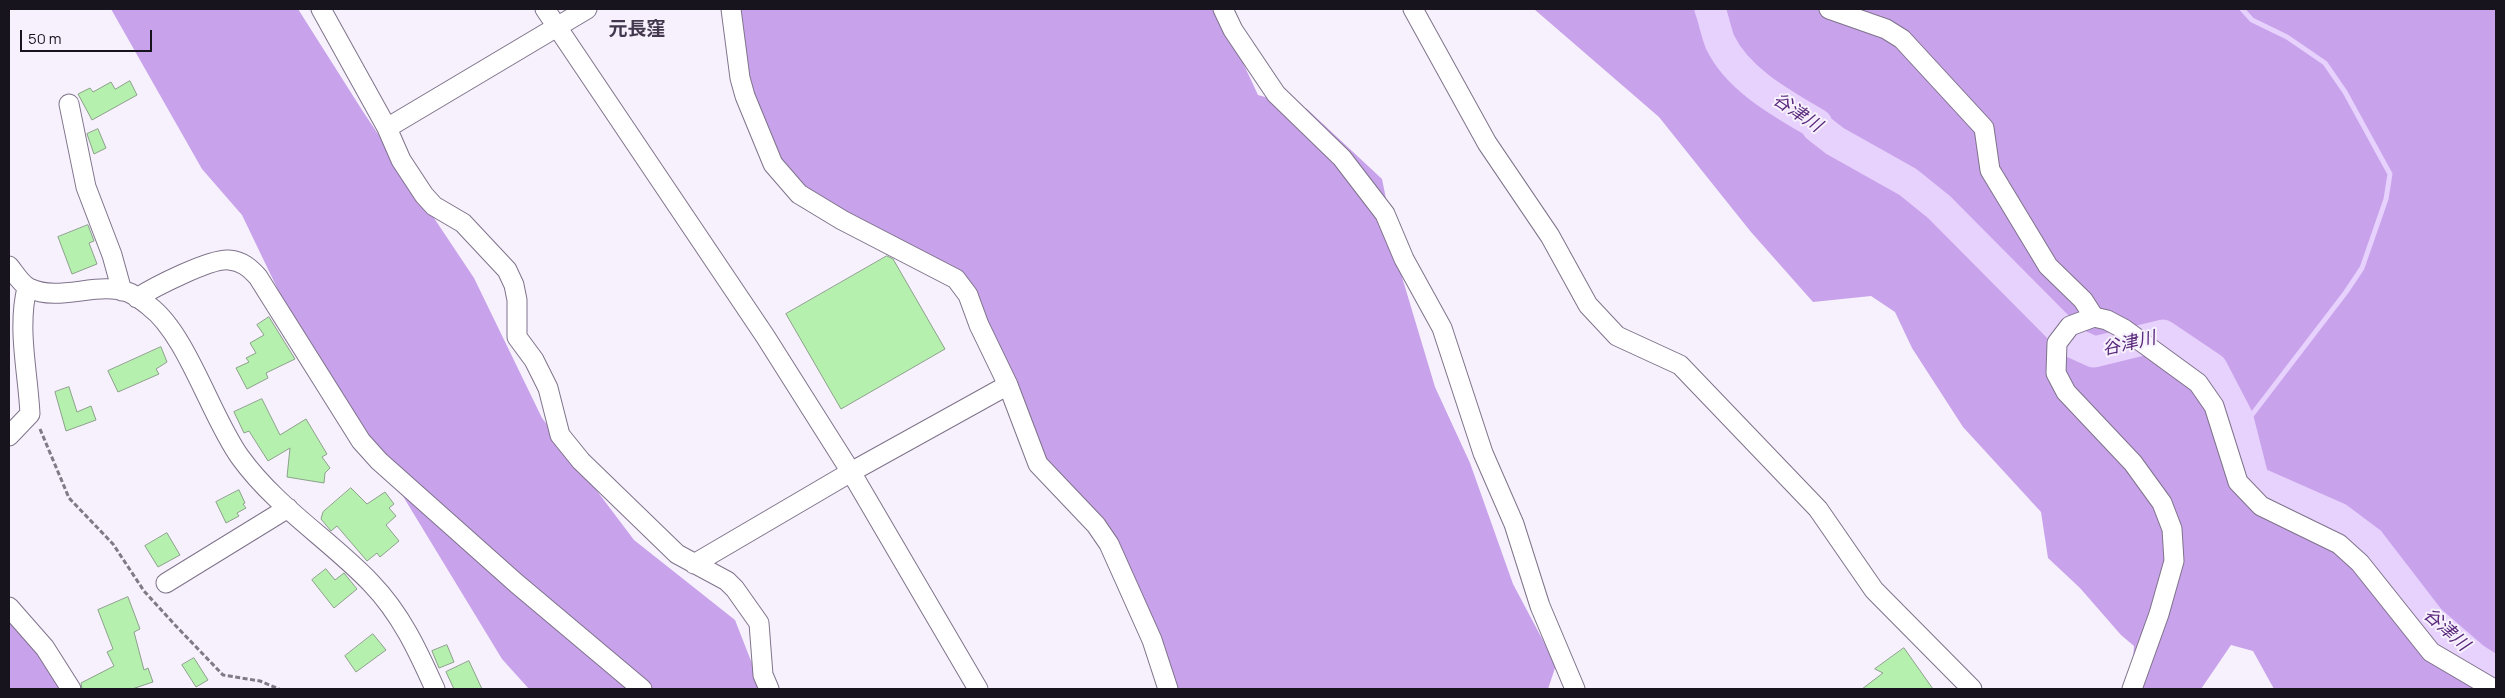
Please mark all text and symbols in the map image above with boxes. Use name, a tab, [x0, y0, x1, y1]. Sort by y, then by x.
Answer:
district label: 元長窪	[609, 19, 665, 41]
scale bar	[22, 20, 155, 52]
text: 50 m	[28, 28, 62, 49]
water label: 谷津川	[1769, 89, 1825, 137]
water label: 谷津川	[2100, 327, 2158, 361]
water label: 谷津川	[2419, 604, 2473, 656]

